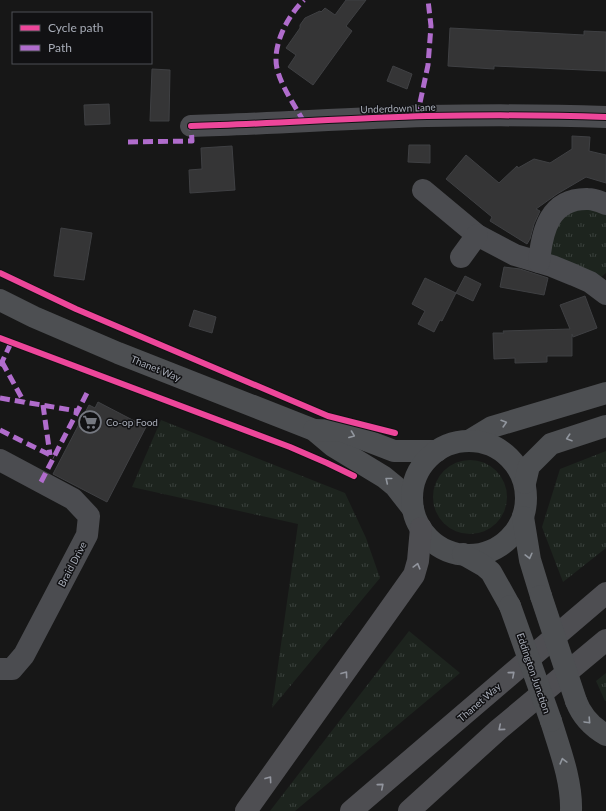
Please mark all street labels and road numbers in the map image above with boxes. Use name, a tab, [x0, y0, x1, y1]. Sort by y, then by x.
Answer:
street label: Underdown Lane	[360, 101, 436, 115]
street label: Thanet Way	[129, 353, 184, 384]
street label: Braid Drive	[55, 539, 89, 589]
street label: Eddington Junction	[515, 631, 553, 715]
street label: Thanet Way	[455, 680, 504, 724]

